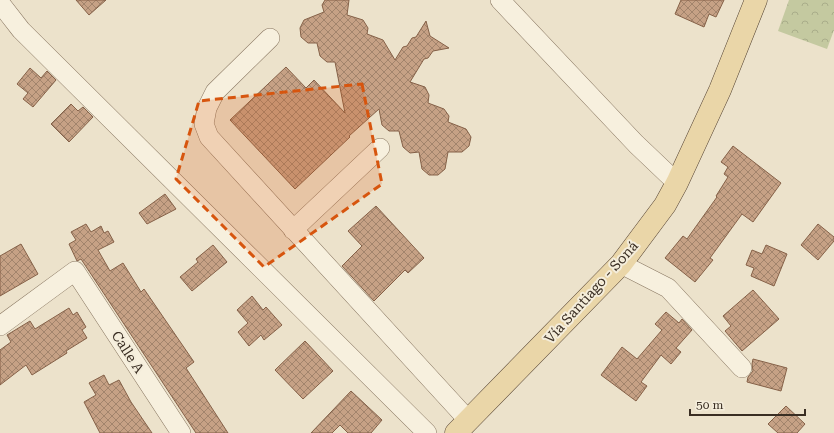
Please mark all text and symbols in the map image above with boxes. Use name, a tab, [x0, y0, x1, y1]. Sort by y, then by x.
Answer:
street label: Vía Santiago - Soná	[541, 237, 641, 346]
street label: Calle A	[108, 328, 148, 376]
scale bar	[690, 391, 805, 417]
text: 50 m	[696, 398, 723, 412]

